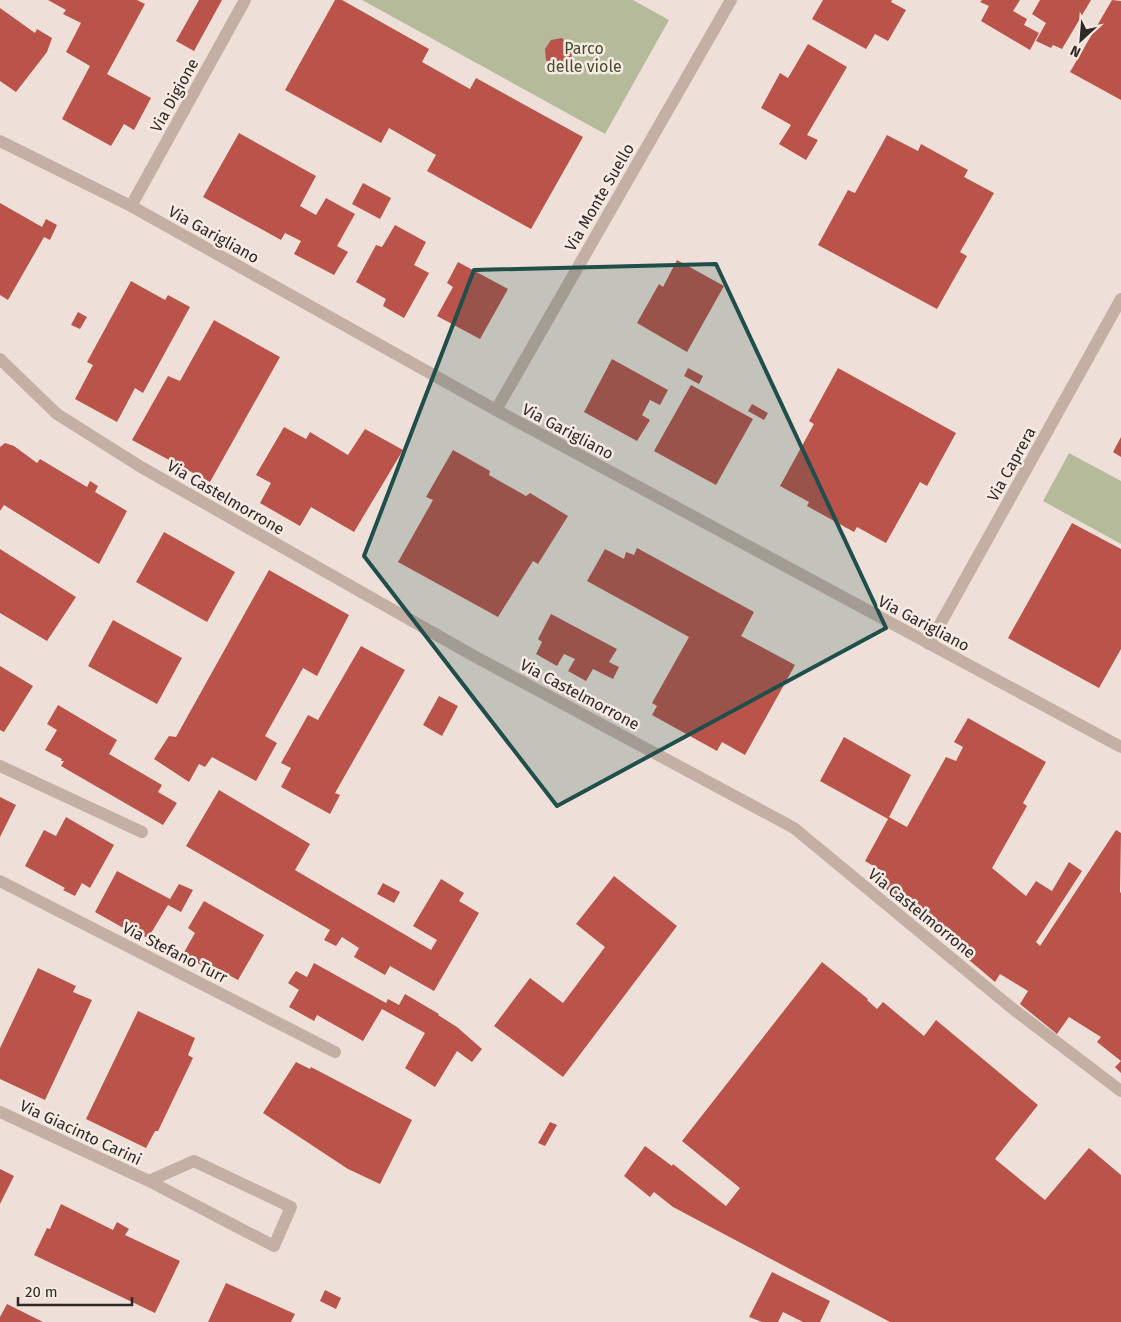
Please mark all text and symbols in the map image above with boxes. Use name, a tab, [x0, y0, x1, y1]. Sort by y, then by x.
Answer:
north arrow	[1056, 15, 1106, 65]
park label: Parco delle viole	[546, 39, 622, 76]
text: N	[1068, 42, 1083, 61]
street label: Via Digione	[146, 55, 202, 135]
street label: Via Monte Suello	[561, 140, 638, 255]
street label: Via Garigliano	[165, 202, 262, 267]
street label: Via Garigliano	[519, 399, 617, 463]
street label: Via Caprera	[983, 424, 1040, 505]
street label: Via Castelmorrone	[164, 456, 288, 539]
street label: Via Garigliano	[875, 591, 973, 655]
street label: Via Castelmorrone	[517, 655, 643, 734]
street label: Via Castelmorrone	[864, 864, 979, 962]
street label: Via Stefano Turr	[119, 918, 231, 987]
street label: Via Giacinto Carini	[17, 1096, 145, 1169]
scale bar	[18, 1274, 131, 1306]
text: 20 m	[25, 1283, 58, 1301]

